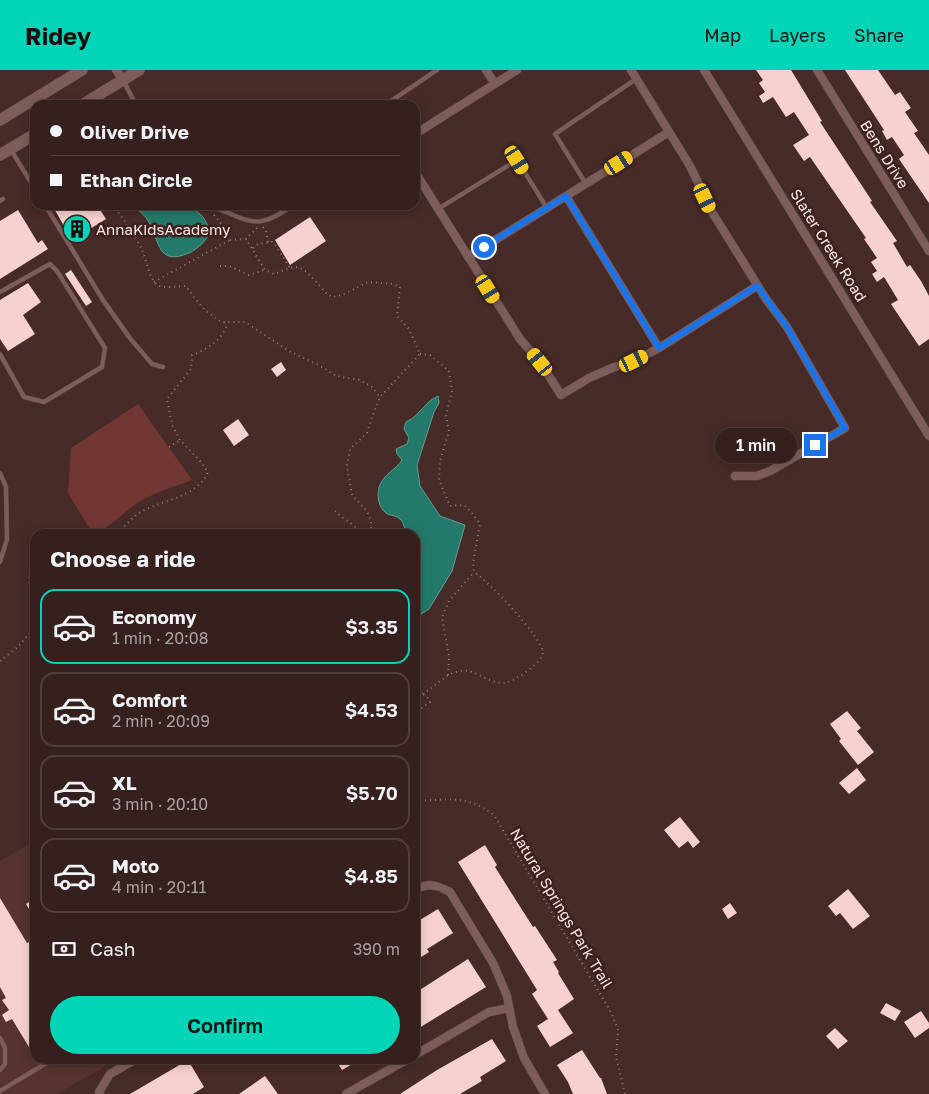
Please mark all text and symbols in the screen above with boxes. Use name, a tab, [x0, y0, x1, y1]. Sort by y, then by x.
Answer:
text: Ridey	[25, 21, 91, 50]
text: Map	[704, 24, 741, 46]
text: Layers	[769, 24, 826, 46]
text: Share	[854, 24, 904, 46]
street label: Bens Drive	[857, 117, 913, 192]
text: Oliver Drive	[80, 120, 189, 143]
car	[502, 143, 531, 177]
car	[602, 149, 635, 177]
text: Ethan Circle	[80, 168, 192, 191]
car	[691, 181, 718, 215]
street label: Slater Creek Road	[787, 185, 871, 305]
building icon: AnnaKidsAcademy	[62, 214, 92, 244]
place label: AnnaKidsAcademy	[96, 220, 231, 238]
route start	[473, 236, 495, 258]
car	[473, 272, 502, 306]
car	[524, 346, 555, 378]
car	[617, 348, 650, 374]
callout: 1 min	[715, 428, 798, 462]
route end	[804, 434, 826, 456]
text: 1 min	[736, 435, 776, 455]
text: Choose a ride	[50, 545, 196, 572]
icon: car	[52, 604, 97, 649]
text: Economy	[112, 605, 197, 628]
text: $3.35	[345, 615, 398, 638]
text: 1 min · 20:08	[112, 628, 209, 648]
icon: car	[52, 687, 97, 732]
text: Comfort	[112, 688, 187, 711]
text: $4.53	[345, 698, 398, 721]
text: 2 min · 20:09	[112, 711, 210, 731]
icon: car	[52, 770, 97, 815]
text: XL	[112, 771, 137, 794]
text: $5.70	[346, 781, 398, 804]
text: 3 min · 20:10	[112, 794, 208, 814]
street label: Natural Springs Park Trail	[507, 825, 617, 991]
icon: car	[52, 853, 97, 898]
text: Moto	[112, 854, 159, 877]
text: $4.85	[344, 864, 398, 887]
text: 4 min · 20:11	[112, 877, 206, 897]
icon: cash	[50, 935, 78, 963]
text: Cash	[90, 937, 135, 960]
text: 390 m	[353, 939, 400, 959]
button: Confirm	[50, 996, 400, 1054]

